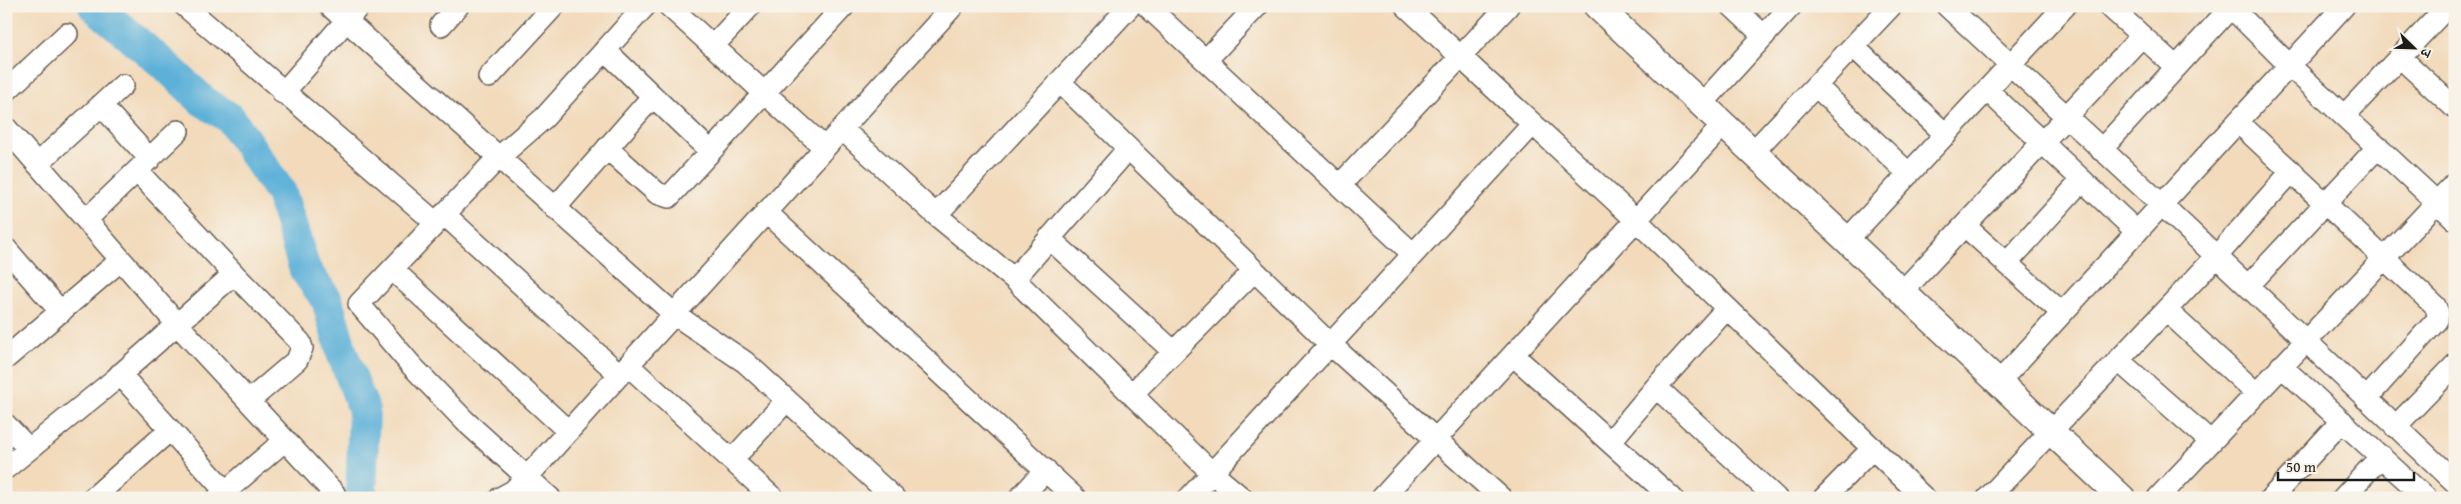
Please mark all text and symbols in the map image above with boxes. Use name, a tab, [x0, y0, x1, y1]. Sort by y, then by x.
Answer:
north arrow	[2388, 22, 2438, 72]
text: उ	[2415, 45, 2437, 61]
scale bar	[2278, 449, 2415, 481]
text: 50 m	[2286, 456, 2317, 477]

